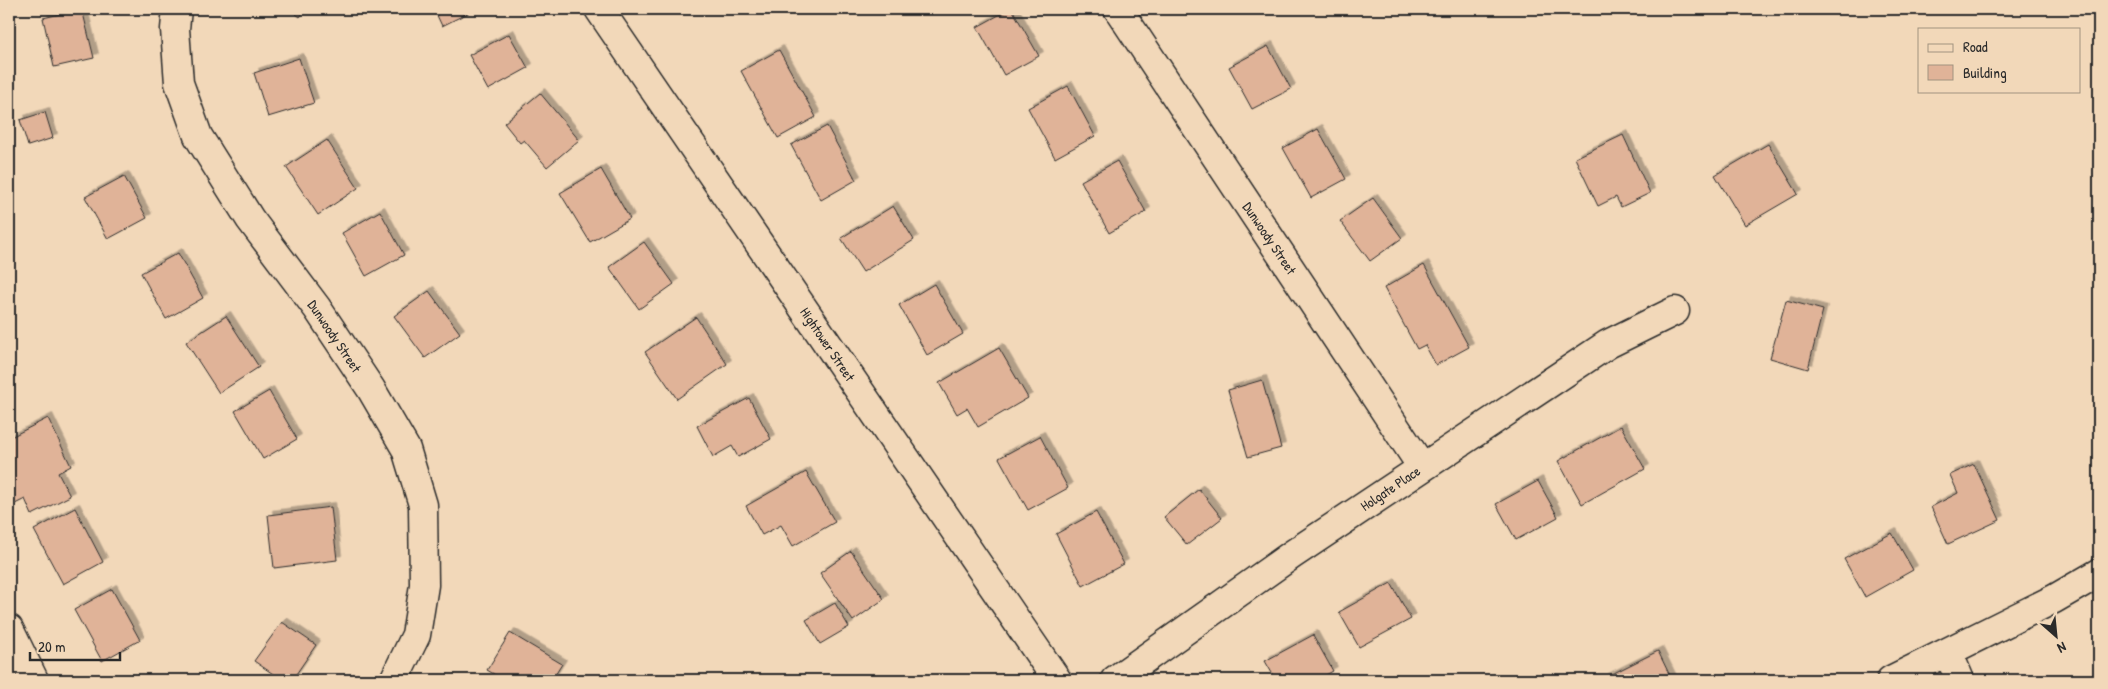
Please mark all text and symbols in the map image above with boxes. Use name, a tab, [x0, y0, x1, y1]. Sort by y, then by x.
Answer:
legend	[1918, 28, 2080, 92]
text: Road	[1963, 36, 1988, 57]
text: Building	[1963, 62, 2007, 83]
street label: Dunwoody Street	[1238, 198, 1301, 279]
street label: Dunwoody Street	[303, 296, 366, 377]
street label: Hightower Street	[795, 303, 860, 385]
street label: Holgate Place	[1356, 461, 1424, 516]
north arrow	[2030, 612, 2080, 662]
scale bar	[30, 629, 120, 661]
text: 20 m	[38, 636, 65, 657]
text: N	[2054, 638, 2070, 658]

